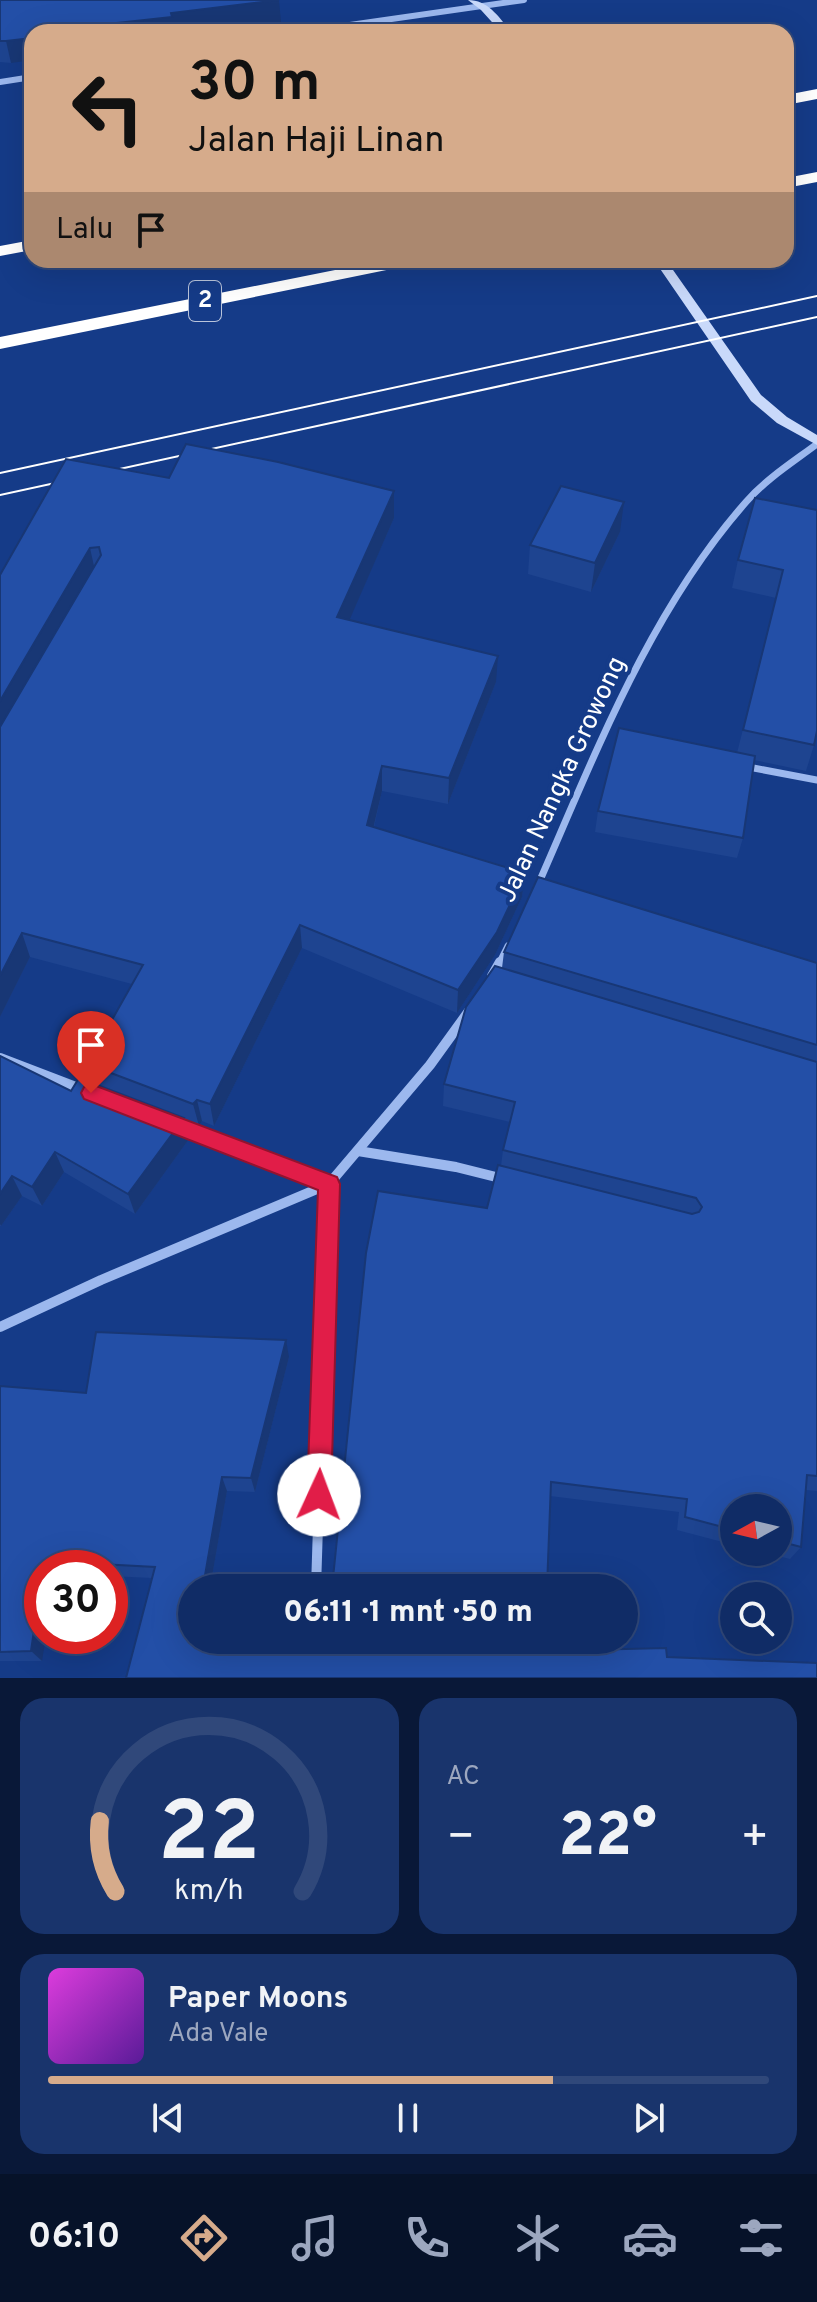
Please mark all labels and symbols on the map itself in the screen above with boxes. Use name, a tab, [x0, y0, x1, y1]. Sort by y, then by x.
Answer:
road number: 2	[189, 281, 221, 321]
street label: Jalan Nangka Growong	[491, 652, 635, 908]
pin	[57, 1011, 125, 1093]
position arrow	[277, 1453, 361, 1537]
north arrow	[720, 1494, 792, 1566]
speed limit sign: 30	[24, 1550, 128, 1654]

